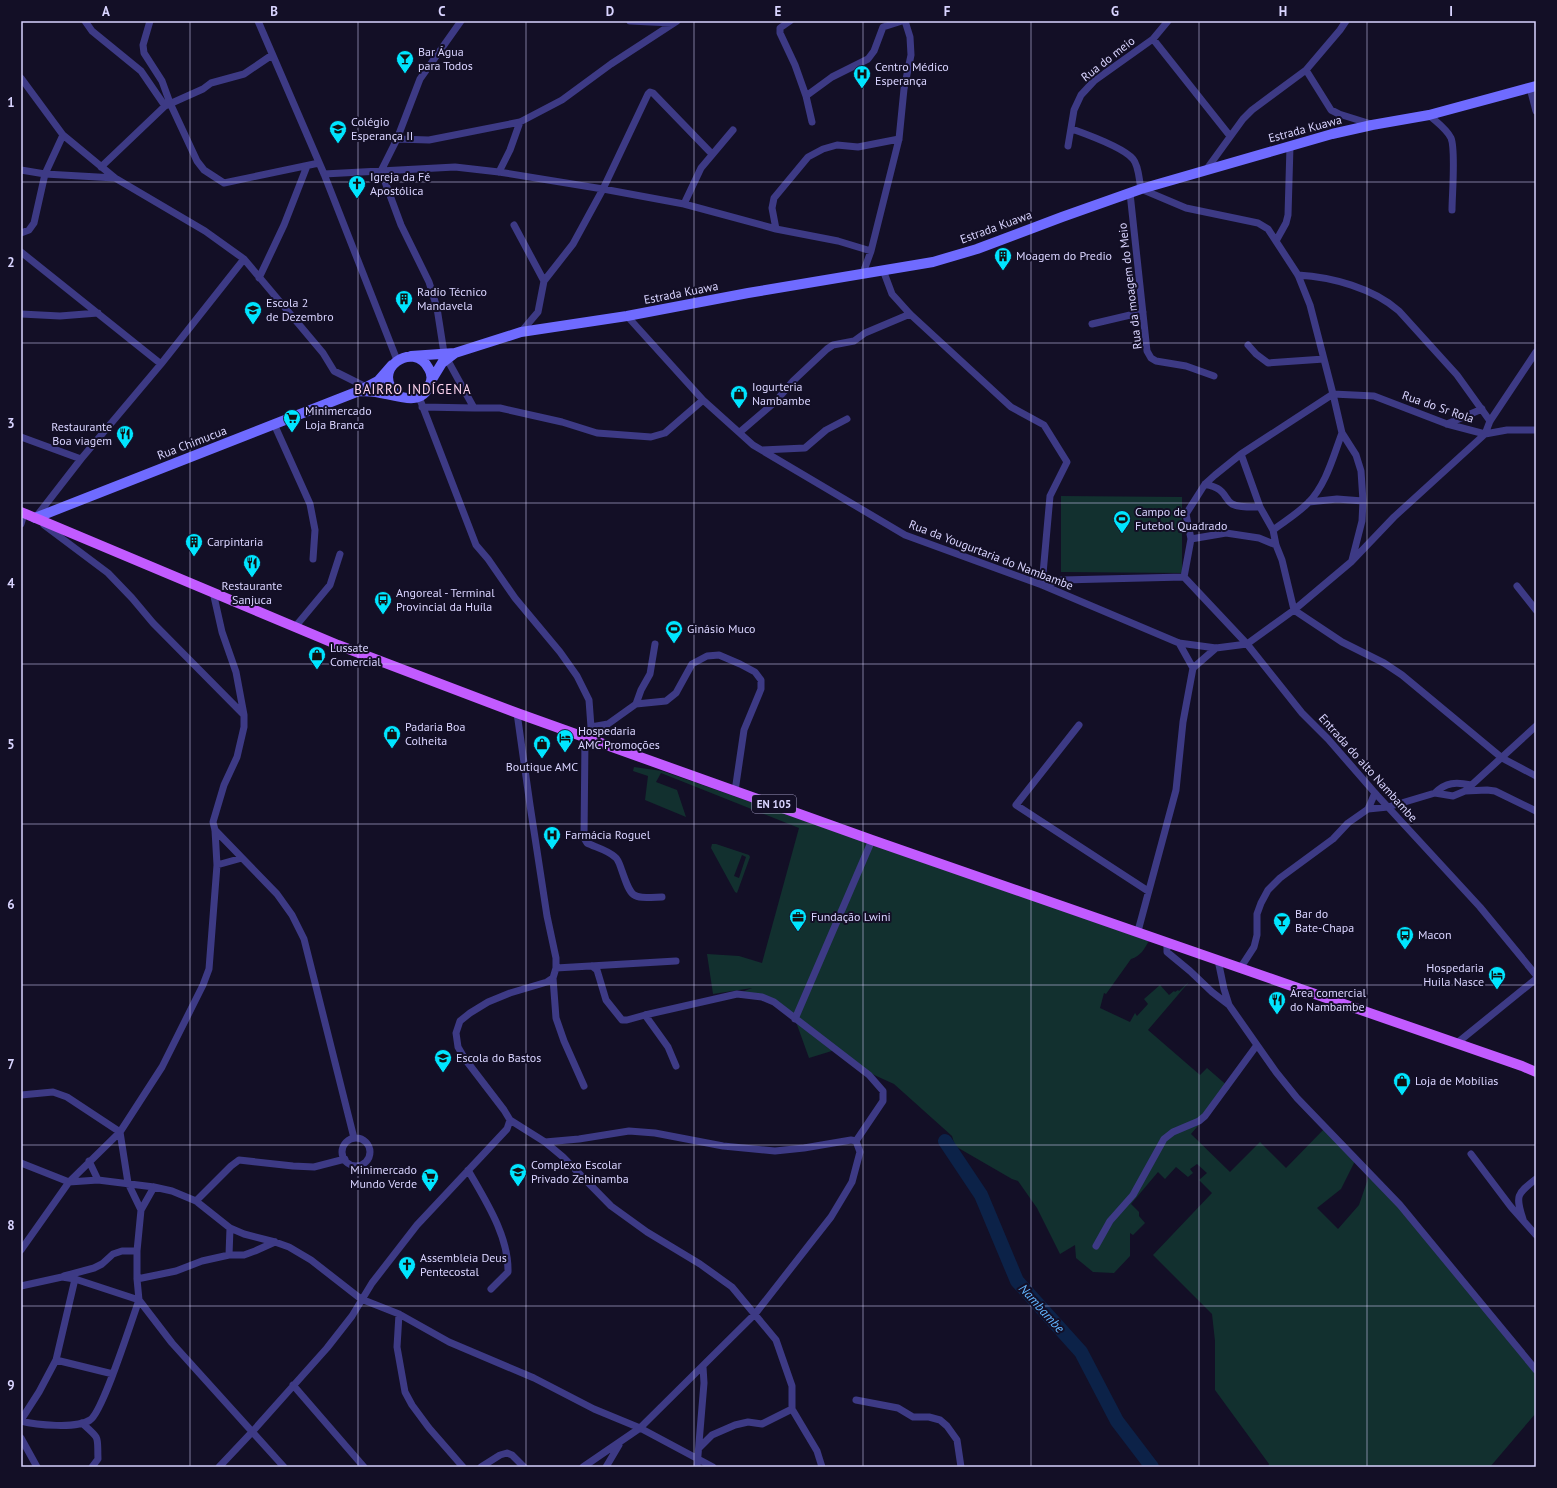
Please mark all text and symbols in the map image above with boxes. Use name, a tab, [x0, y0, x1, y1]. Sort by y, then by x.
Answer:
text: A	[102, 3, 110, 20]
text: B	[270, 3, 278, 20]
text: C	[438, 3, 446, 20]
text: D	[606, 3, 614, 20]
text: E	[775, 3, 782, 20]
text: F	[944, 3, 951, 20]
text: G	[1111, 3, 1119, 20]
text: H	[1279, 3, 1287, 20]
text: I	[1449, 3, 1453, 20]
street label: Rua do meio	[1078, 33, 1138, 84]
place label: Bar Água para Todos	[418, 44, 473, 73]
bar icon: Bar Água para Todos	[395, 49, 415, 74]
place label: Centro Médico Esperança	[875, 59, 949, 88]
hospital icon: Centro Médico Esperança	[852, 64, 872, 89]
text: 1	[7, 94, 15, 111]
street label: Estrada Kuawa	[1267, 112, 1343, 146]
place label: Colégio Esperança II	[351, 114, 413, 143]
school or university icon: Colégio Esperança II	[328, 119, 348, 144]
place label: Igreja da Fé Apostólica	[370, 169, 430, 198]
church icon: Igreja da Fé Apostólica	[347, 174, 367, 199]
street label: Estrada Kuawa	[958, 207, 1034, 246]
street label: Rua da moagem do Meio	[1114, 222, 1145, 350]
building icon: Moagem do Predio	[993, 246, 1013, 271]
place label: Moagem do Predio	[1016, 248, 1112, 263]
text: 2	[7, 254, 15, 271]
street label: Estrada Kuawa	[642, 278, 719, 307]
place label: Radio Técnico Mandavela	[417, 284, 487, 313]
building icon: Radio Técnico Mandavela	[394, 289, 414, 314]
place label: Escola 2 de Dezembro	[266, 295, 334, 324]
school or university icon: Escola 2 de Dezembro	[243, 300, 263, 325]
place label: Iogurteria Nambambe	[752, 379, 811, 408]
district label: BAIRRO INDÍGENA	[354, 381, 472, 398]
shop icon: Iogurteria Nambambe	[729, 384, 749, 409]
street label: Rua do Sr Rola	[1400, 387, 1476, 426]
place label: Minimercado Loja Branca	[305, 403, 372, 432]
supermarket icon: Minimercado Loja Branca	[282, 408, 302, 433]
text: 3	[7, 415, 15, 432]
place label: Restaurante Boa viagem	[51, 419, 112, 448]
street label: Rua Chimucua	[155, 422, 229, 463]
restaurant icon: Restaurante Boa viagem	[115, 424, 135, 449]
place label: Campo de Futebol Quadrado	[1135, 504, 1227, 533]
sports icon: Campo de Futebol Quadrado	[1112, 509, 1132, 534]
street label: Rua da Yougurtaria do Nambambe	[907, 516, 1076, 593]
building icon: Carpintaria	[184, 532, 204, 557]
place label: Carpintaria	[207, 534, 263, 549]
restaurant icon: Restaurante Sanjuca	[242, 553, 262, 578]
text: 4	[7, 575, 15, 592]
place label: Restaurante Sanjuca	[222, 578, 282, 607]
place label: Angoreal - Terminal Provincial da Huíla	[396, 585, 495, 614]
bus stop icon: Angoreal - Terminal Provincial da Huíla	[373, 590, 393, 615]
sports icon: Ginásio Muco	[664, 619, 684, 644]
place label: Ginásio Muco	[687, 621, 756, 636]
place label: Lussate Comercial	[330, 640, 381, 669]
shop icon: Lussate Comercial	[307, 645, 327, 670]
street label: Entrada do alto Nambambe	[1316, 710, 1421, 825]
place label: Padaria Boa Colheita	[405, 719, 466, 748]
place label: Hospedaria AMC Promoções	[578, 723, 660, 752]
shop icon: Padaria Boa Colheita	[382, 724, 402, 749]
hotel icon: Hospedaria AMC Promoções	[555, 728, 575, 753]
shop icon: Boutique AMC	[532, 734, 552, 759]
text: 5	[7, 736, 15, 753]
place label: Boutique AMC	[506, 759, 578, 774]
road number: EN 105	[752, 795, 796, 813]
hospital icon: Farmácia Roguel	[542, 825, 562, 850]
place label: Farmácia Roguel	[565, 827, 651, 842]
text: 6	[7, 896, 15, 913]
place label: Bar do Bate-Chapa	[1295, 906, 1354, 935]
office icon: Fundação Lwini	[788, 907, 808, 932]
place label: Fundação Lwini	[811, 909, 891, 924]
bar icon: Bar do Bate-Chapa	[1272, 911, 1292, 936]
bus stop icon: Macon	[1395, 925, 1415, 950]
place label: Macon	[1418, 927, 1452, 942]
place label: Hospedaria Huila Nasce	[1423, 960, 1484, 989]
hotel icon: Hospedaria Huila Nasce	[1487, 965, 1507, 990]
place label: Área comercial do Nambambe	[1290, 985, 1366, 1014]
restaurant icon: Área comercial do Nambambe	[1267, 990, 1287, 1015]
school or university icon: Escola do Bastos	[433, 1048, 453, 1073]
place label: Escola do Bastos	[456, 1050, 541, 1065]
text: 7	[7, 1056, 15, 1073]
shop icon: Loja de Mobílias	[1392, 1071, 1412, 1096]
place label: Loja de Mobílias	[1415, 1073, 1498, 1088]
place label: Complexo Escolar Privado Zehinamba	[531, 1157, 629, 1186]
place label: Minimercado Mundo Verde	[350, 1162, 417, 1191]
school or university icon: Complexo Escolar Privado Zehinamba	[508, 1162, 528, 1187]
supermarket icon: Minimercado Mundo Verde	[420, 1167, 440, 1192]
text: 8	[7, 1217, 15, 1234]
place label: Assembleia Deus Pentecostal	[420, 1250, 507, 1279]
church icon: Assembleia Deus Pentecostal	[397, 1255, 417, 1280]
water label: Nambambe	[1015, 1280, 1068, 1336]
text: 9	[7, 1377, 15, 1394]

